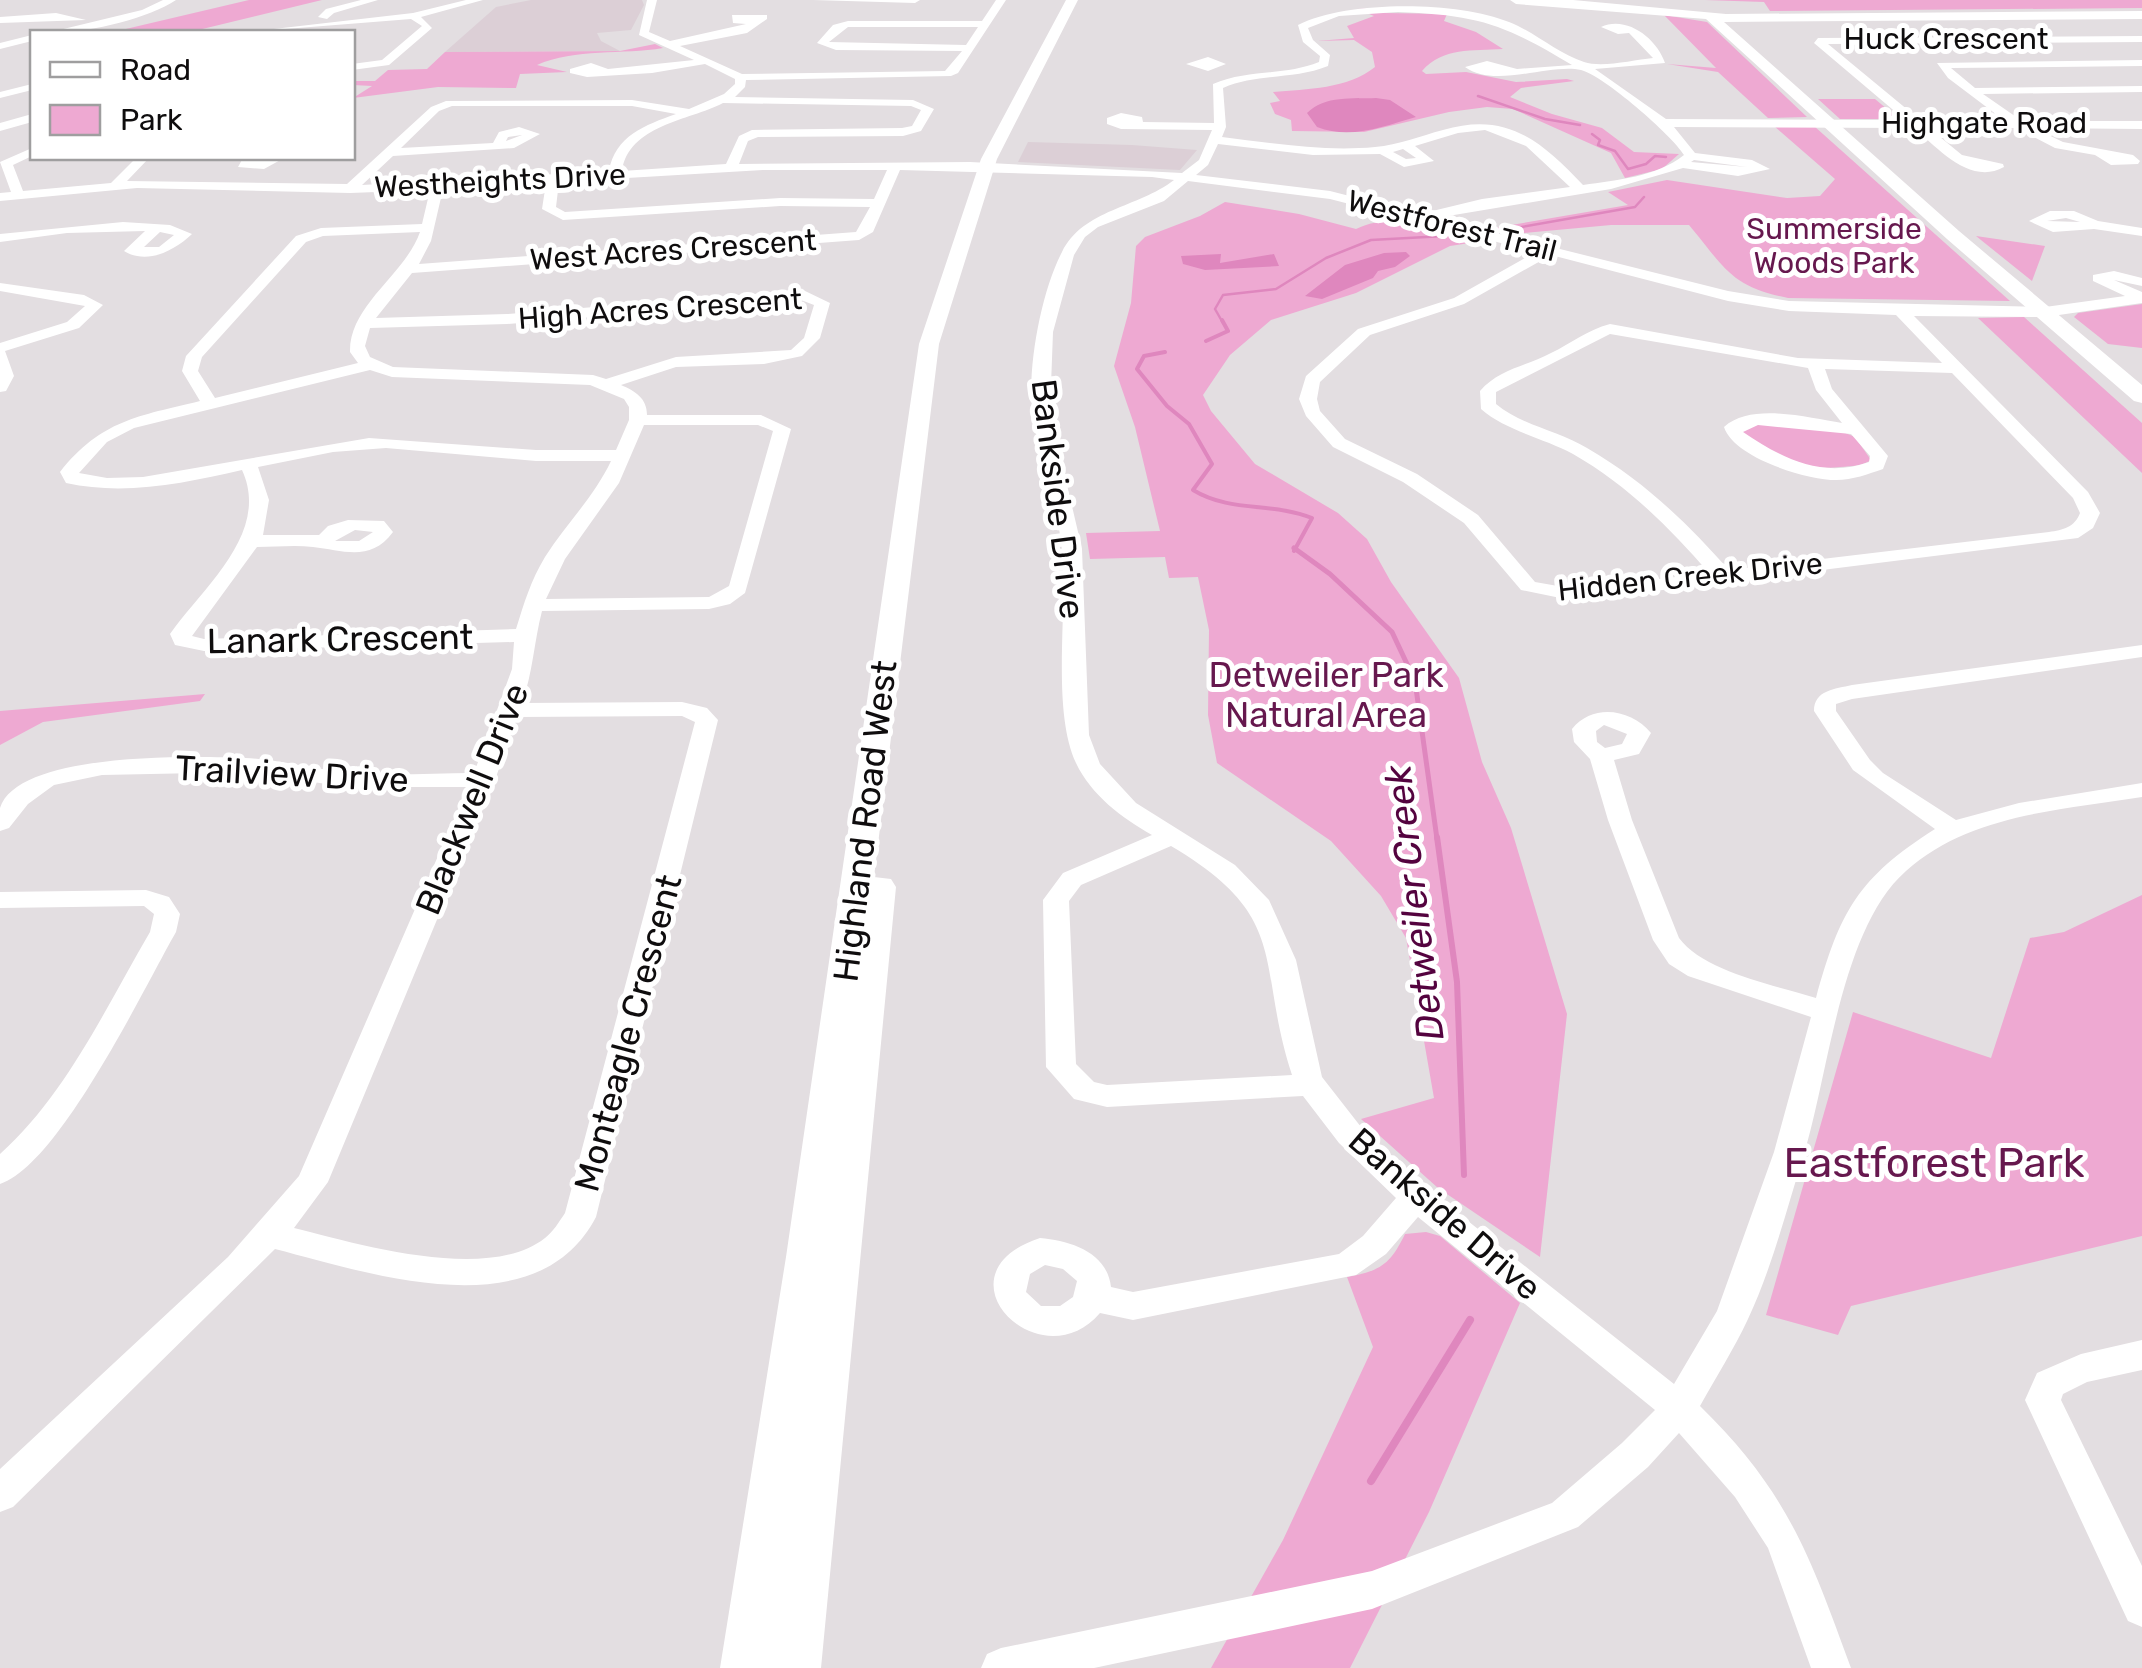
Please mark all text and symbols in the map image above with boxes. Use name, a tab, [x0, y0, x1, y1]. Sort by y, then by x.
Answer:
street label: Huck Crescent	[1844, 21, 2049, 57]
legend	[30, 30, 355, 160]
text: Road	[120, 52, 191, 88]
text: Park	[120, 102, 183, 138]
street label: Highgate Road	[1881, 105, 2087, 141]
street label: Westheights Drive	[373, 156, 627, 206]
street label: Westforest Trail	[1344, 183, 1560, 269]
park label: Summerside Woods Park	[1746, 211, 1922, 281]
street label: West Acres Crescent	[529, 222, 818, 278]
street label: High Acres Crescent	[517, 281, 804, 337]
street label: Bankside Drive	[1022, 377, 1094, 621]
street label: Hidden Creek Drive	[1556, 545, 1824, 609]
street label: Lanark Crescent	[206, 616, 474, 662]
park label: Detweiler Park Natural Area	[1209, 654, 1443, 736]
street label: Highland Road West	[824, 658, 906, 984]
street label: Blackwell Drive	[407, 677, 537, 921]
street label: Trailview Drive	[174, 747, 410, 801]
water label: Detweiler Creek	[1374, 762, 1454, 1043]
street label: Monteagle Crescent	[565, 870, 691, 1196]
street label: Bankside Drive	[1340, 1119, 1550, 1309]
park label: Eastforest Park	[1784, 1138, 2085, 1188]

